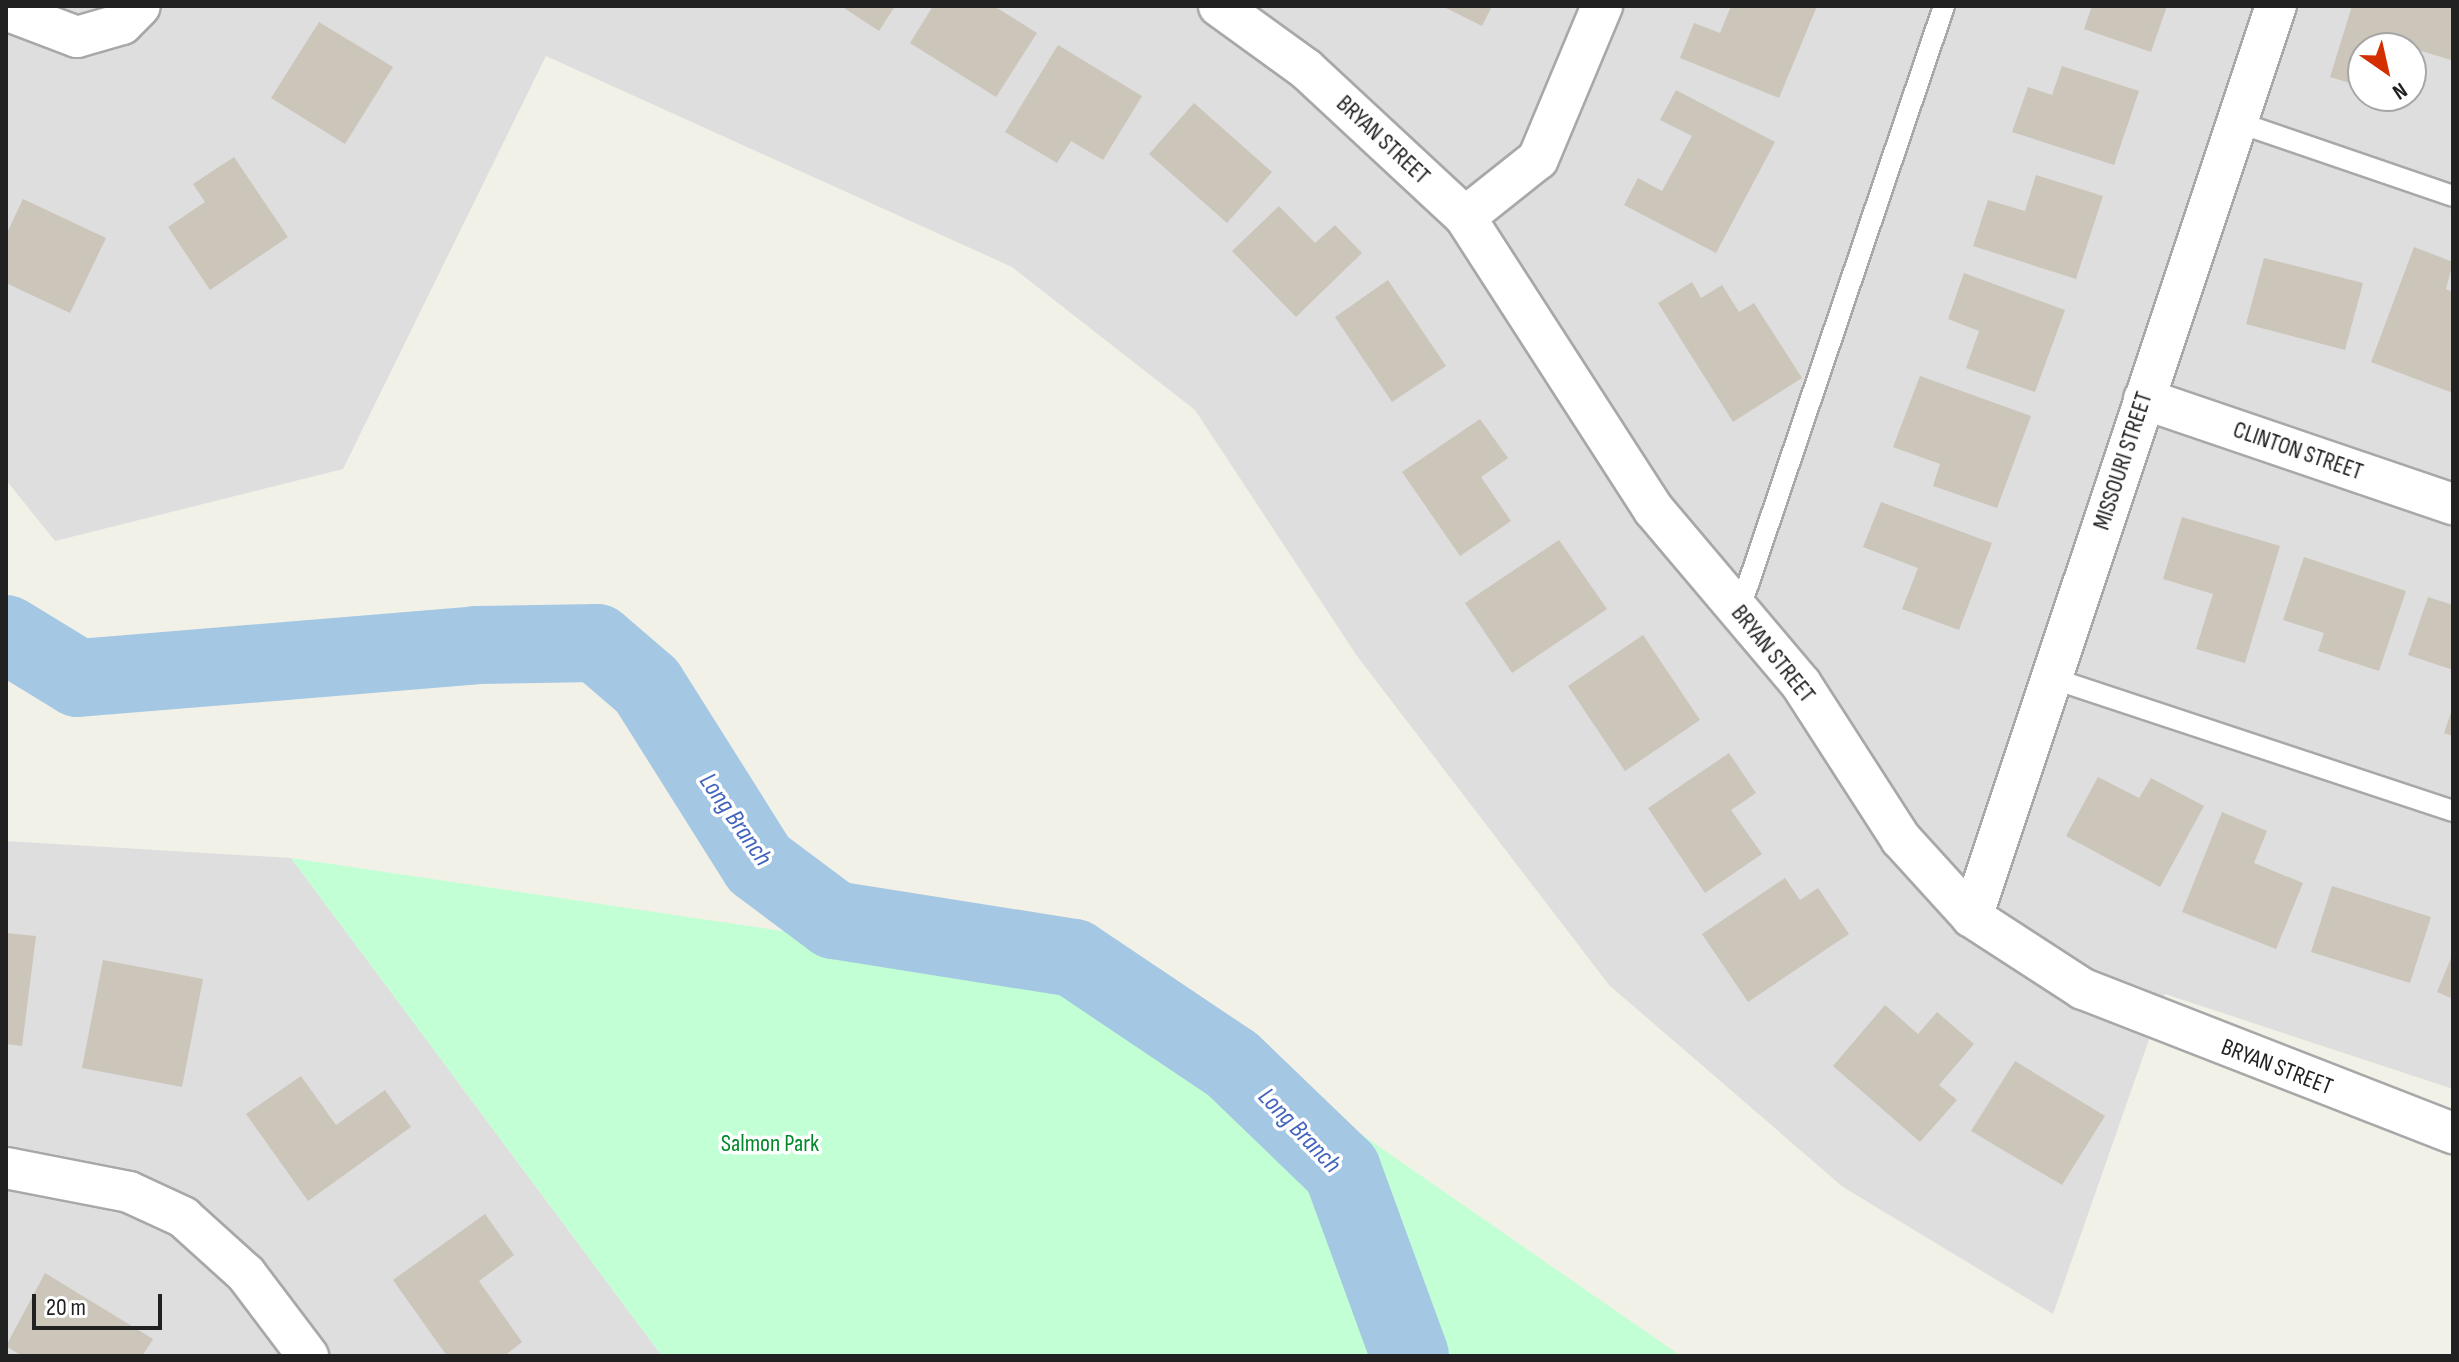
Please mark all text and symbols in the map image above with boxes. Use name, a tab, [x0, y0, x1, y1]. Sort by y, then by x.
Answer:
north arrow	[2347, 32, 2427, 112]
text: N	[2387, 76, 2412, 105]
street label: BRYAN STREET	[1330, 90, 1436, 190]
street label: MISSOURI STREET	[2087, 388, 2159, 534]
street label: CLINTON STREET	[2229, 415, 2367, 487]
street label: BRYAN STREET	[1725, 599, 1821, 709]
water label: Long Branch	[692, 768, 778, 872]
street label: BRYAN STREET	[2217, 1033, 2337, 1101]
water label: Long Branch	[1251, 1082, 1347, 1180]
park label: Salmon Park	[721, 1130, 819, 1158]
scale bar	[36, 1278, 166, 1328]
text: 20 m	[46, 1293, 86, 1322]

